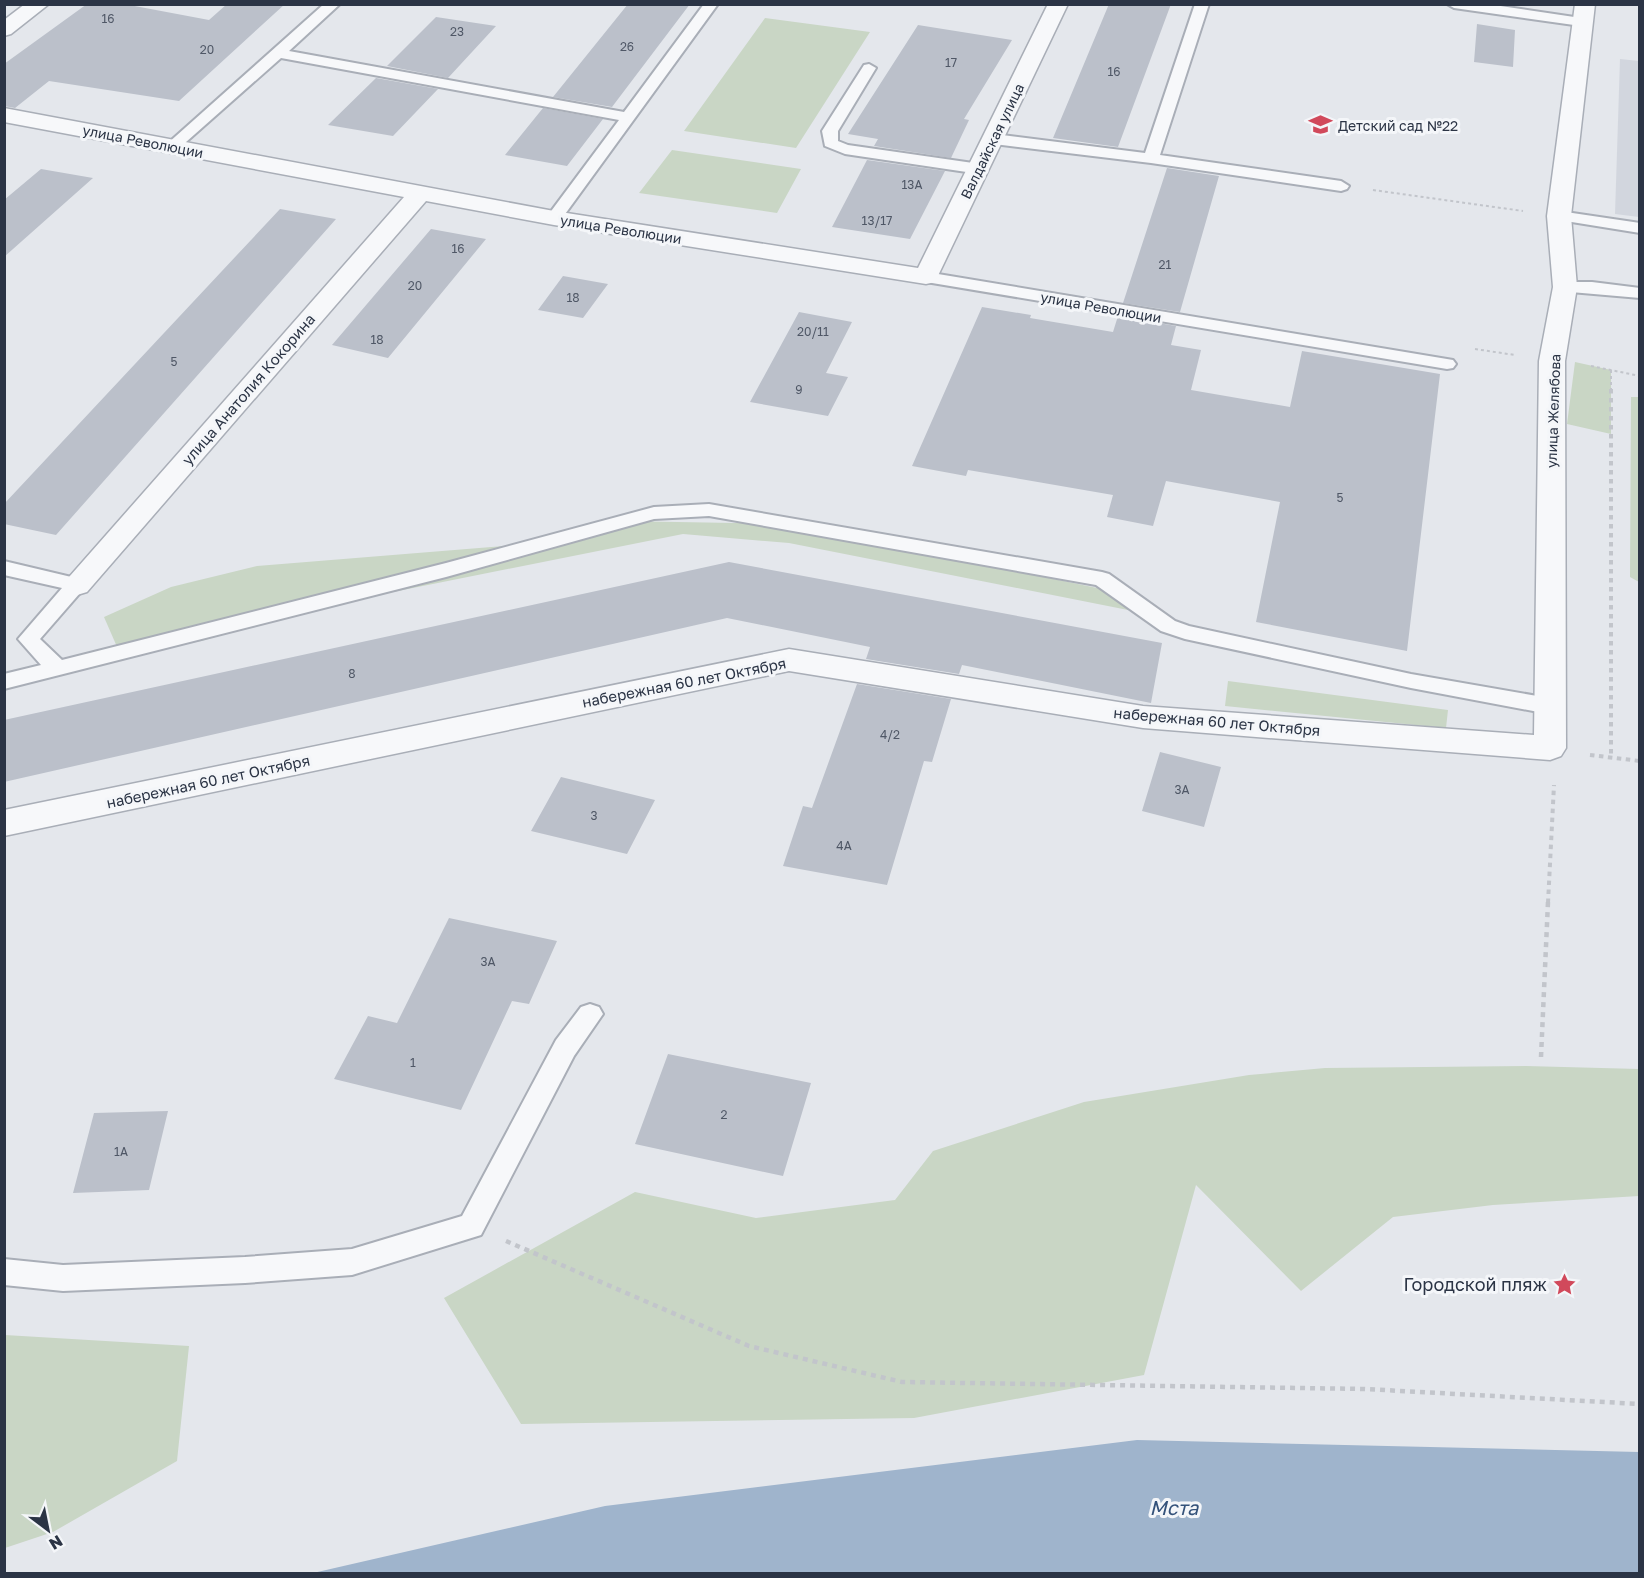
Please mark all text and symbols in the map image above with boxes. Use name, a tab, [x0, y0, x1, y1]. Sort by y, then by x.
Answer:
house number: 16	[101, 11, 115, 26]
house number: 23	[450, 24, 464, 39]
house number: 26	[620, 39, 634, 54]
house number: 20	[200, 42, 214, 57]
house number: 17	[945, 55, 957, 70]
house number: 16	[1107, 64, 1121, 79]
street label: Валдайская улица	[957, 80, 1027, 202]
school or university icon: Детский сад №22	[1307, 112, 1333, 138]
place label: Детский сад №22	[1338, 117, 1458, 134]
street label: улица Революции	[81, 121, 205, 161]
house number: 13А	[902, 177, 922, 192]
street label: улица Революции	[559, 211, 683, 247]
house number: 13/17	[862, 213, 892, 228]
house number: 16	[451, 241, 465, 256]
house number: 21	[1159, 257, 1172, 272]
house number: 20	[408, 278, 422, 293]
street label: улица Революции	[1039, 288, 1163, 326]
house number: 18	[566, 290, 580, 305]
street label: улица Анатолия Кокорина	[178, 310, 318, 468]
house number: 20/11	[797, 324, 829, 339]
house number: 18	[370, 332, 384, 347]
house number: 5	[171, 354, 178, 369]
street label: улица Желябова	[1543, 354, 1563, 468]
house number: 9	[795, 382, 803, 397]
house number: 5	[1337, 490, 1344, 505]
street label: набережная 60 лет Октября	[580, 653, 788, 711]
house number: 8	[348, 666, 356, 681]
street label: набережная 60 лет Октября	[1113, 703, 1321, 739]
house number: 4/2	[880, 727, 900, 742]
street label: набережная 60 лет Октября	[105, 751, 311, 811]
house number: 3А	[1174, 782, 1190, 797]
house number: 3	[590, 808, 598, 823]
house number: 4А	[836, 838, 852, 853]
house number: 3А	[480, 954, 496, 969]
house number: 1	[410, 1055, 416, 1070]
house number: 2	[721, 1107, 728, 1122]
house number: 1А	[114, 1144, 128, 1159]
place icon: Городской пляж	[1552, 1271, 1578, 1297]
place label: Городской пляж	[1403, 1273, 1547, 1295]
water label: Мста	[1150, 1495, 1199, 1519]
north arrow	[18, 1500, 78, 1560]
text: N	[45, 1531, 66, 1554]

